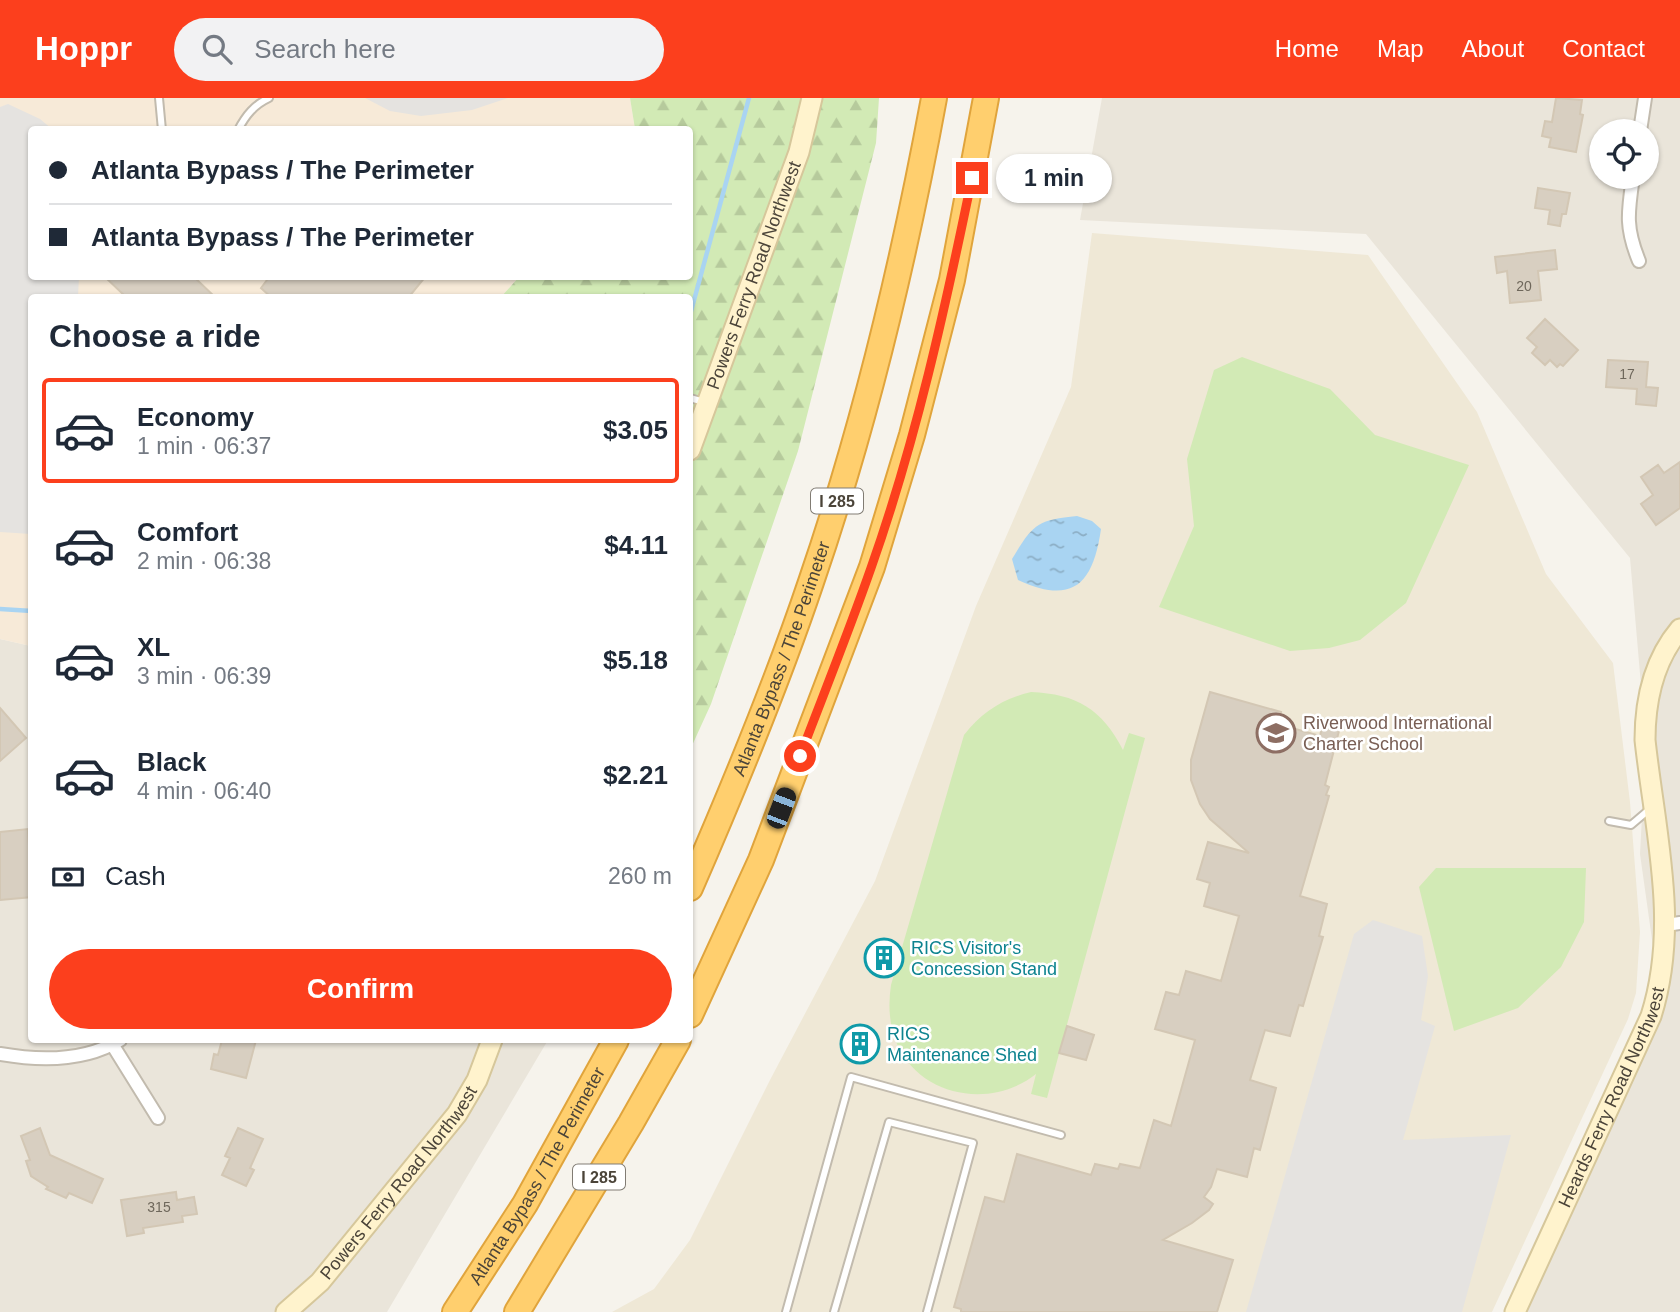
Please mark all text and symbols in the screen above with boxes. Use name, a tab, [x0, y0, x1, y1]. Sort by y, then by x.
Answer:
search box	[174, 18, 664, 81]
text: Hoppr	[35, 30, 132, 67]
icon: search	[198, 30, 236, 68]
text: Search here	[254, 34, 396, 64]
text: Home	[1275, 35, 1339, 62]
text: Map	[1377, 35, 1424, 62]
text: About	[1462, 35, 1524, 62]
text: Contact	[1562, 35, 1645, 62]
map controls	[1589, 119, 1659, 189]
button: locate	[1589, 119, 1659, 189]
callout: 1 min	[996, 154, 1112, 202]
text: Atlanta Bypass / The Perimeter	[91, 155, 474, 185]
street label: Powers Ferry Road Northwest	[703, 159, 805, 392]
route end	[956, 162, 988, 194]
text: 1 min	[1024, 165, 1084, 191]
text: Atlanta Bypass / The Perimeter	[91, 222, 474, 252]
house number: 20	[1516, 278, 1532, 294]
text: Choose a ride	[49, 318, 261, 354]
house number: 17	[1619, 366, 1635, 382]
icon: car	[53, 399, 116, 462]
text: Economy	[137, 402, 254, 432]
text: $3.05	[603, 415, 668, 445]
text: 1 min · 06:37	[137, 433, 271, 459]
road number: I 285	[811, 488, 863, 514]
icon: car	[53, 514, 116, 577]
text: Comfort	[137, 517, 238, 547]
text: $4.11	[604, 530, 668, 560]
street label: Atlanta Bypass / The Perimeter	[729, 539, 834, 779]
text: 2 min · 06:38	[137, 548, 271, 574]
icon: car	[53, 629, 116, 692]
text: XL	[137, 632, 170, 662]
text: $5.18	[603, 645, 668, 675]
text: 3 min · 06:39	[137, 663, 271, 689]
school or university icon: Riverwood International Charter School	[1255, 712, 1297, 754]
place label: Riverwood International Charter School	[1303, 713, 1492, 754]
route start	[784, 740, 816, 772]
icon: car	[53, 744, 116, 807]
text: Black	[137, 747, 206, 777]
text: $2.21	[603, 760, 668, 790]
text: 4 min · 06:40	[137, 778, 271, 804]
car	[764, 785, 799, 831]
icon: cash	[49, 858, 87, 896]
text: Cash	[105, 861, 166, 891]
text: 260 m	[608, 863, 672, 889]
building icon: RICS Visitor's Concession Stand	[863, 937, 905, 979]
place label: RICS Visitor's Concession Stand	[911, 938, 1057, 979]
button: Confirm	[49, 949, 672, 1029]
street label: Heards Ferry Road Northwest	[1555, 985, 1668, 1210]
building icon: RICS Maintenance Shed	[839, 1023, 881, 1065]
place label: RICS Maintenance Shed	[887, 1024, 1037, 1065]
street label: Atlanta Bypass / The Perimeter	[465, 1064, 609, 1288]
street label: Powers Ferry Road Northwest	[316, 1083, 481, 1284]
road number: I 285	[573, 1164, 625, 1190]
house number: 315	[147, 1199, 171, 1215]

